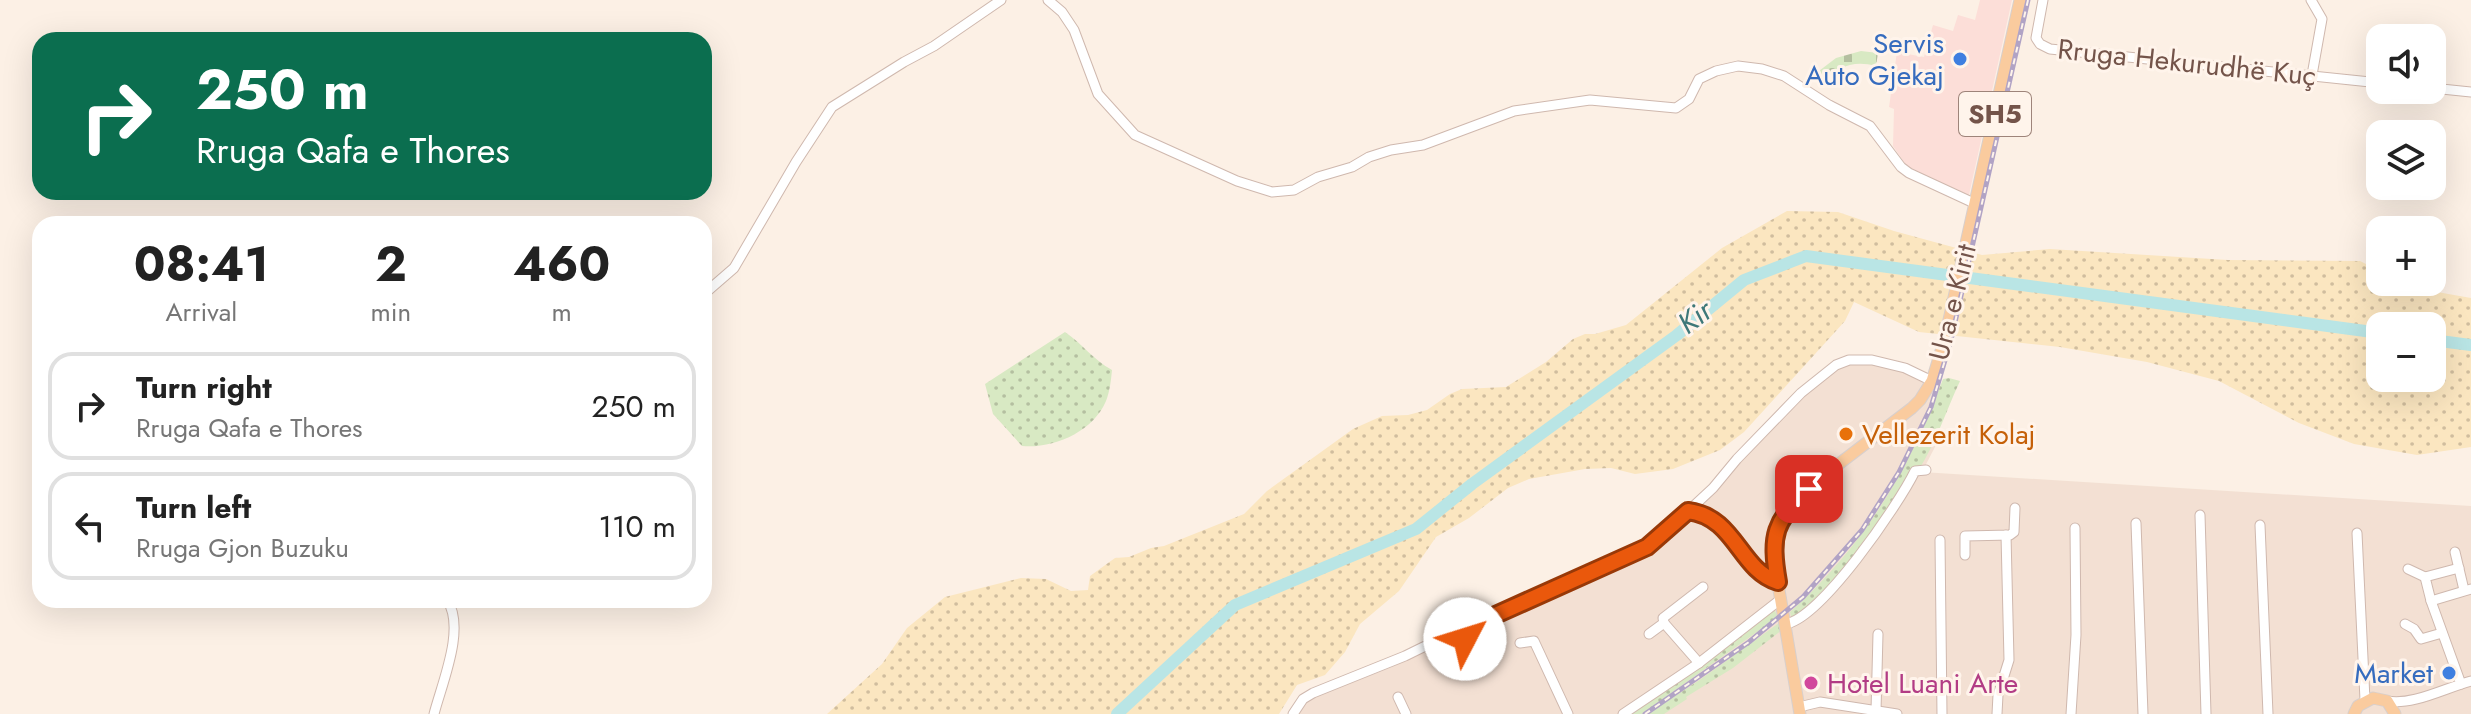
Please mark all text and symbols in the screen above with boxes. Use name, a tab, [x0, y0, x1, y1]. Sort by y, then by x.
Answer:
place label: Servis Auto Gjekaj	[1805, 23, 1944, 96]
map controls	[2366, 24, 2446, 392]
button: sound	[2366, 24, 2446, 104]
street label: Rruga Hekurudhë Kuç	[2056, 29, 2318, 96]
text: 250 m	[196, 49, 369, 130]
marker: Servis Auto Gjekaj	[1951, 50, 1969, 68]
icon: right	[64, 64, 168, 168]
road number: SH5	[1959, 92, 2031, 136]
button: layers	[2366, 120, 2446, 200]
text: Rruga Qafa e Thores	[196, 124, 510, 176]
button: +	[2366, 216, 2446, 296]
text: 08:41	[134, 230, 269, 299]
text: 2	[375, 230, 407, 299]
text: 460	[513, 230, 610, 299]
street label: Ura e Kirit	[1918, 239, 1987, 365]
water label: Kir	[1668, 288, 1723, 344]
text: Arrival	[165, 293, 237, 331]
text: min	[371, 293, 411, 331]
text: m	[552, 293, 572, 331]
button: −	[2366, 312, 2446, 392]
text: Turn right	[136, 366, 272, 409]
icon: right	[68, 384, 112, 428]
text: 250 m	[592, 385, 676, 428]
text: Rruga Qafa e Thores	[136, 409, 363, 447]
place label: Vellezerit Kolaj	[1862, 414, 2036, 455]
marker: Vellezerit Kolaj	[1837, 425, 1855, 443]
pin	[1775, 455, 1843, 523]
icon: arrive	[1787, 467, 1831, 511]
text: Turn left	[136, 486, 251, 529]
icon: left	[68, 504, 112, 548]
text: 110 m	[599, 505, 676, 548]
text: Rruga Gjon Buzuku	[136, 529, 349, 567]
position arrow	[1423, 597, 1507, 681]
place label: Market	[2354, 653, 2433, 694]
place label: Hotel Luani Arte	[1827, 663, 2018, 704]
marker: Market	[2440, 664, 2458, 682]
marker: Hotel Luani Arte	[1802, 674, 1820, 692]

